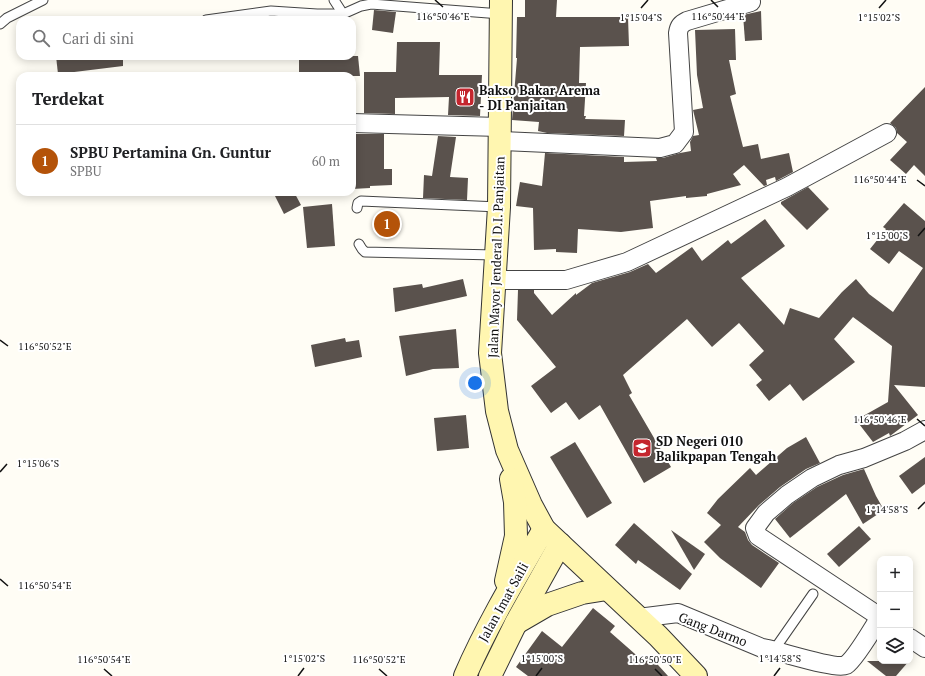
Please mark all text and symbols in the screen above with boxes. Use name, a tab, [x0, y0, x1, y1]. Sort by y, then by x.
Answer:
text: 116°50'46"E	[416, 10, 470, 23]
text: 116°50'44"E	[691, 10, 745, 23]
text: 1°15'04"S	[620, 11, 662, 24]
text: 1°15'02"S	[858, 11, 900, 24]
search box	[16, 16, 356, 60]
icon: search	[30, 27, 52, 49]
text: Cari di sini	[62, 28, 134, 48]
place label: Bakso Bakar Arema - DI Panjaitan	[479, 81, 601, 114]
restaurant icon: Bakso Bakar Arema - DI Panjaitan	[454, 86, 476, 108]
text: Terdekat	[32, 87, 104, 110]
text: SPBU Pertamina Gn. Guntur	[70, 142, 271, 162]
text: 1	[41, 152, 49, 170]
text: 60 m	[312, 152, 340, 170]
street label: Jalan Mayor Jenderal D.I. Panjaitan	[483, 156, 509, 358]
text: SPBU	[70, 162, 101, 180]
text: 116°50'44"E	[853, 173, 907, 186]
pin: 1	[374, 209, 400, 239]
text: 1°15'00"S	[866, 229, 908, 242]
text: 116°50'52"E	[18, 340, 72, 353]
your location	[465, 373, 485, 393]
text: 116°50'46"E	[853, 413, 907, 426]
place label: SD Negeri 010 Balikpapan Tengah	[656, 432, 777, 465]
school or university icon: SD Negeri 010 Balikpapan Tengah	[631, 437, 653, 459]
text: 1°15'06"S	[17, 457, 59, 470]
text: 1°14'58"S	[866, 503, 908, 516]
map controls	[877, 556, 913, 664]
button: +	[877, 556, 913, 592]
street label: Jalan Imat Saili	[474, 559, 532, 645]
text: 116°50'54"E	[18, 579, 72, 592]
button: −	[877, 592, 913, 628]
street label: Gang Darmo	[676, 608, 750, 650]
button: layers	[877, 628, 913, 664]
text: 1°15'02"S	[283, 652, 325, 665]
text: 1°15'00"S	[521, 652, 563, 665]
text: 1°14'58"S	[759, 652, 801, 665]
text: 116°50'54"E	[77, 653, 131, 666]
text: 116°50'52"E	[352, 653, 406, 666]
text: 116°50'50"E	[628, 653, 682, 666]

